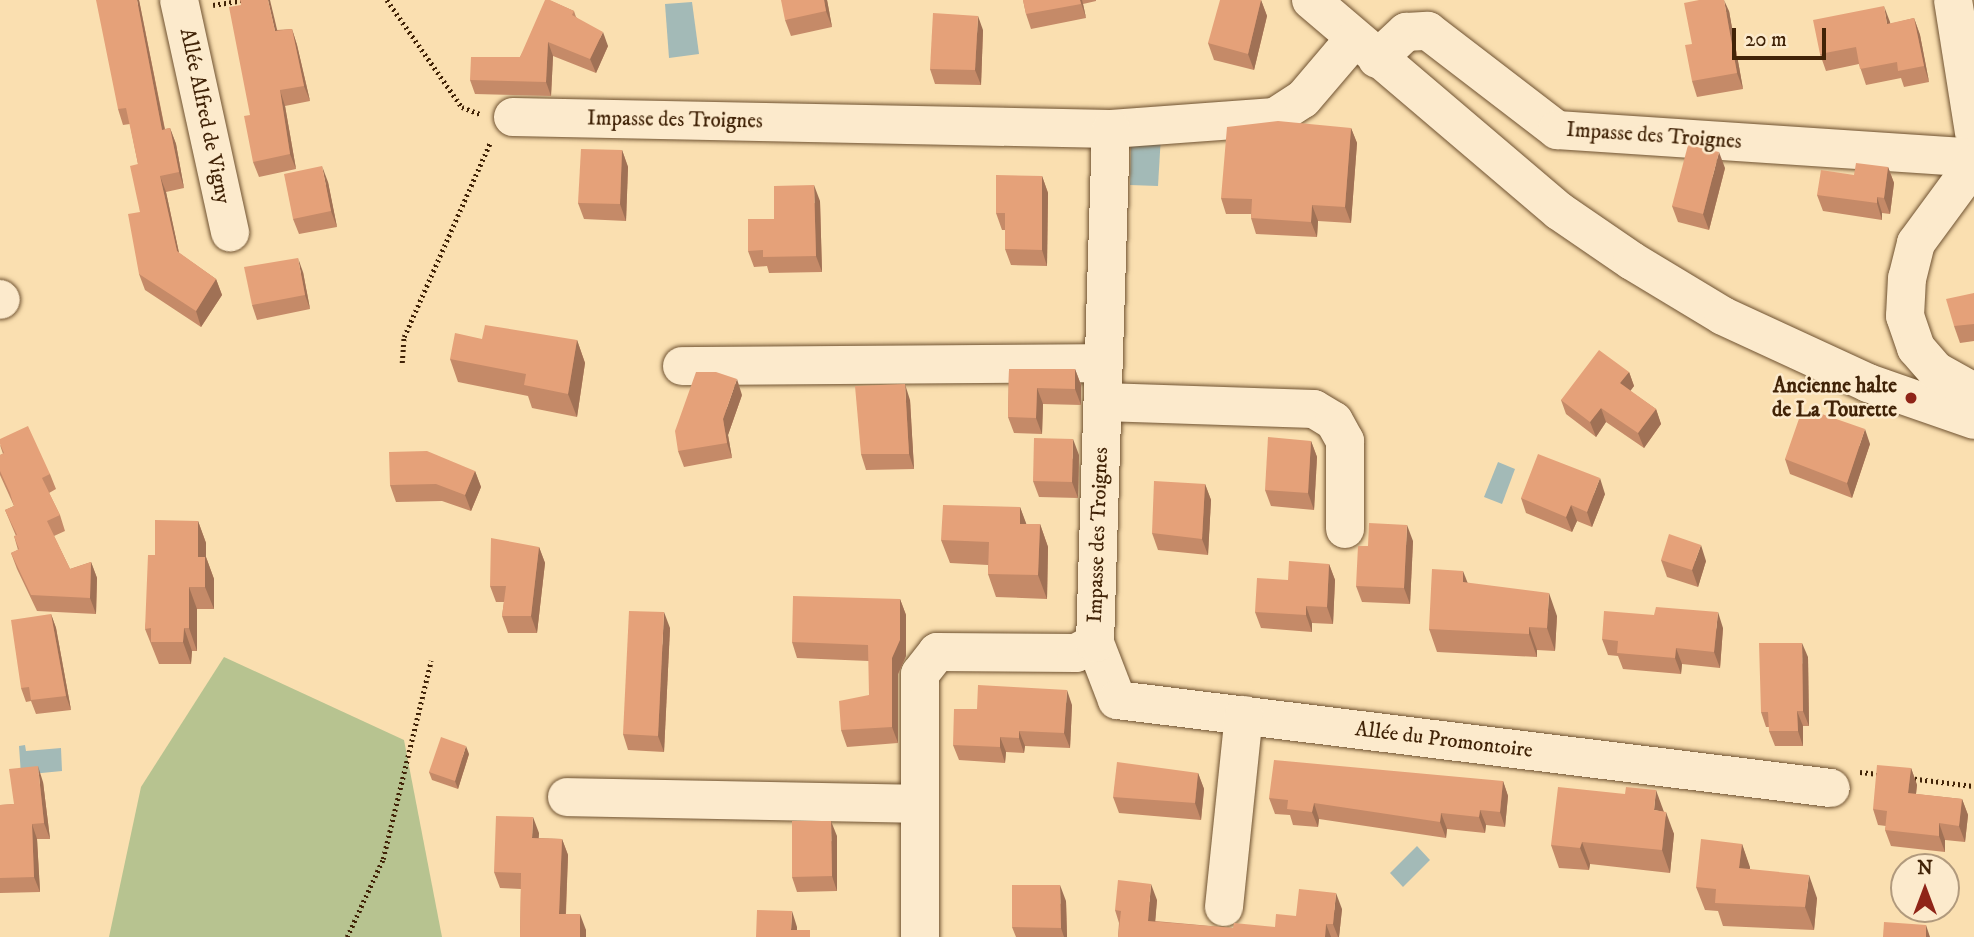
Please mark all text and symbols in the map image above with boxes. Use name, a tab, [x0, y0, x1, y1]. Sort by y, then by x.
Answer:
scale bar	[1736, 14, 1830, 58]
street label: Allée Alfred de Vigny	[174, 26, 236, 206]
text: 20 m	[1745, 27, 1787, 53]
street label: Impasse des Troignes	[587, 106, 763, 134]
street label: Impasse des Troignes	[1565, 117, 1743, 155]
place label: Ancienne halte de La Tourette	[1772, 373, 1897, 423]
marker: Ancienne halte de La Tourette	[1903, 390, 1919, 406]
street label: Impasse des Troignes	[1082, 447, 1114, 623]
street label: Allée du Promontoire	[1354, 717, 1534, 763]
north arrow	[1890, 853, 1960, 923]
text: N	[1917, 857, 1933, 880]

